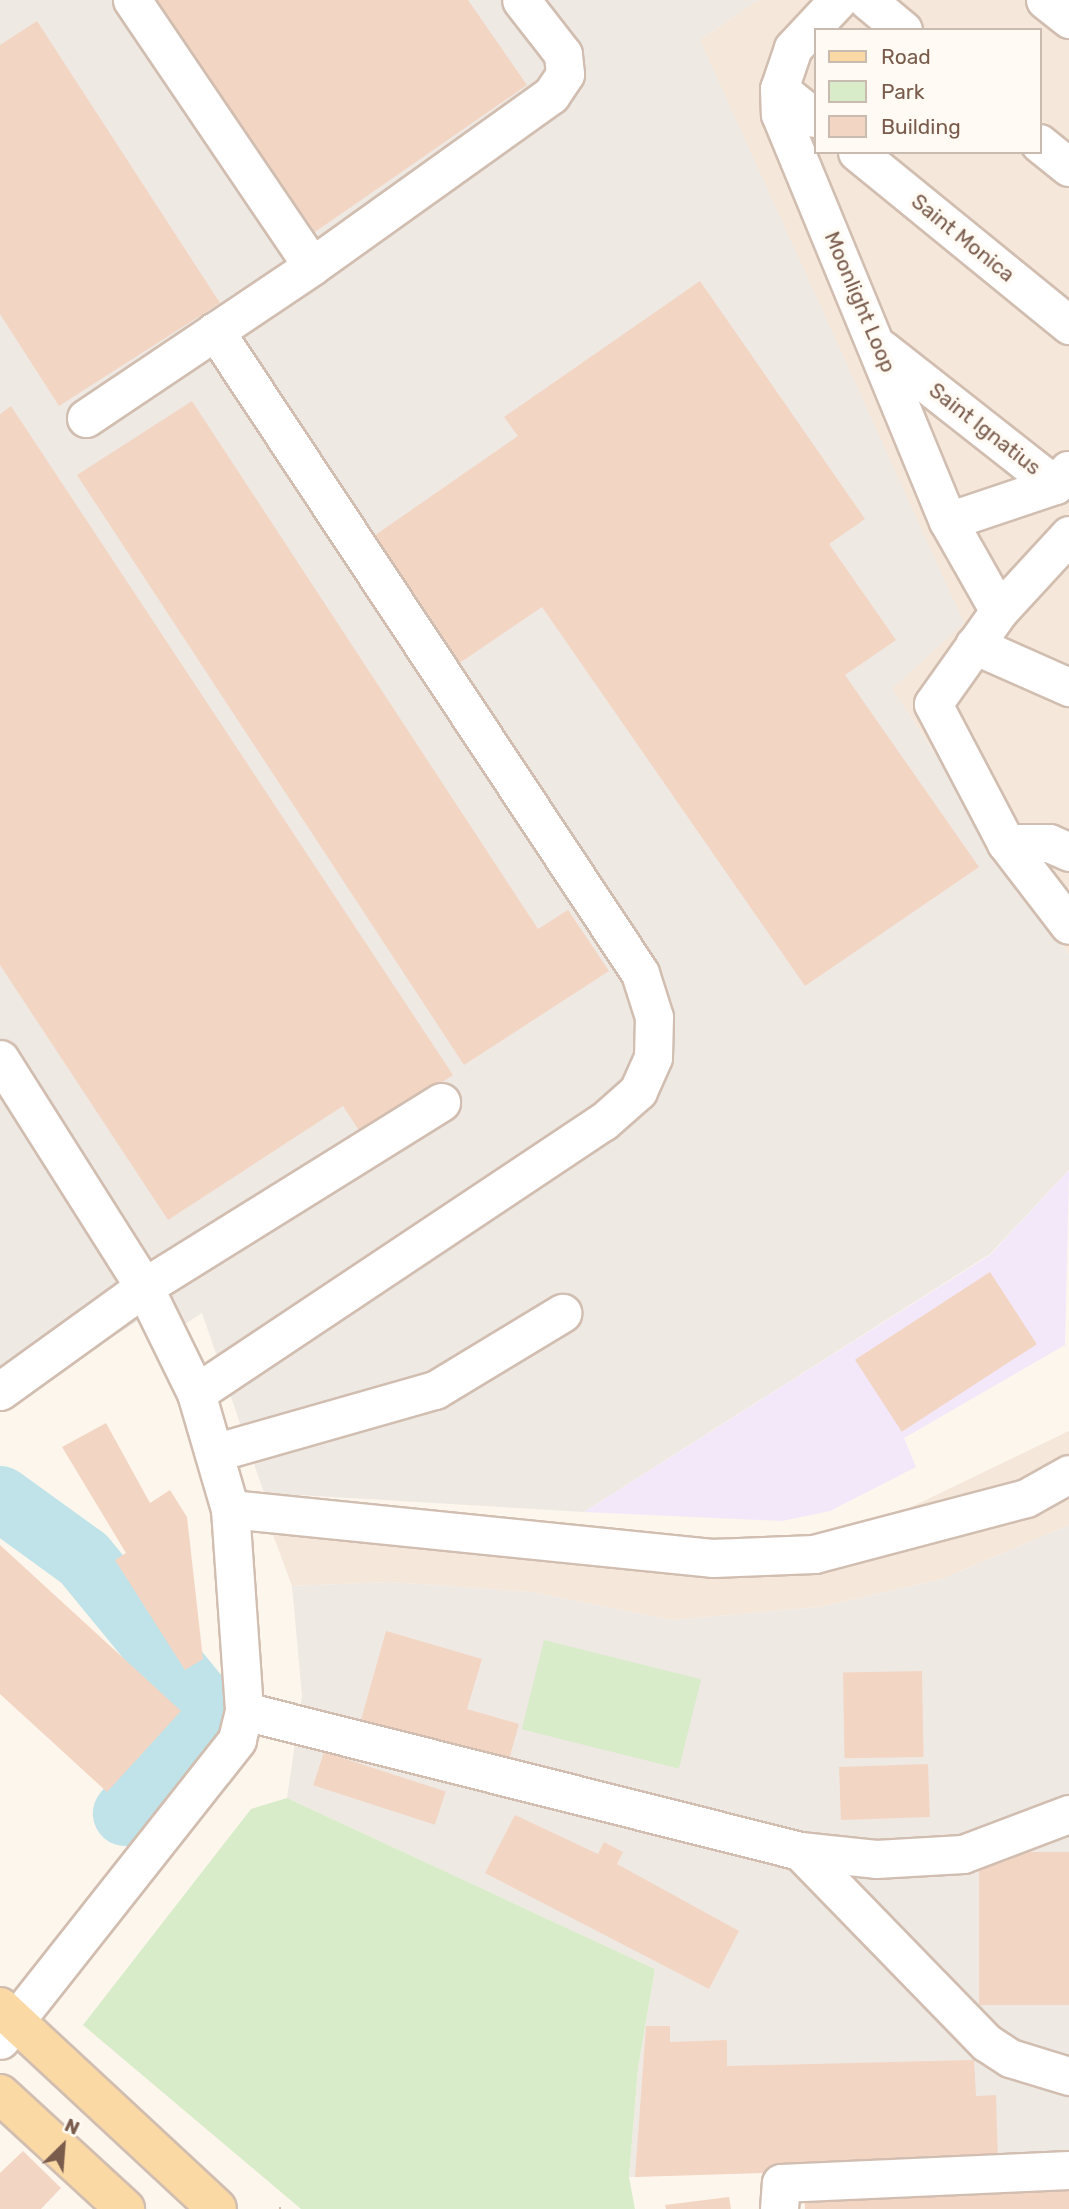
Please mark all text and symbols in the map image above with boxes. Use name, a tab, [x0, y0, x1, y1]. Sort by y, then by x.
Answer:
legend	[814, 28, 1041, 154]
text: Road	[881, 44, 931, 69]
text: Park	[881, 79, 925, 104]
text: Building	[881, 114, 961, 139]
street label: Saint Monica	[906, 189, 1020, 287]
street label: Moonlight Loop	[819, 228, 901, 376]
street label: Saint Ignatius	[924, 378, 1046, 480]
north arrow	[28, 2111, 98, 2181]
text: N	[61, 2113, 83, 2140]

